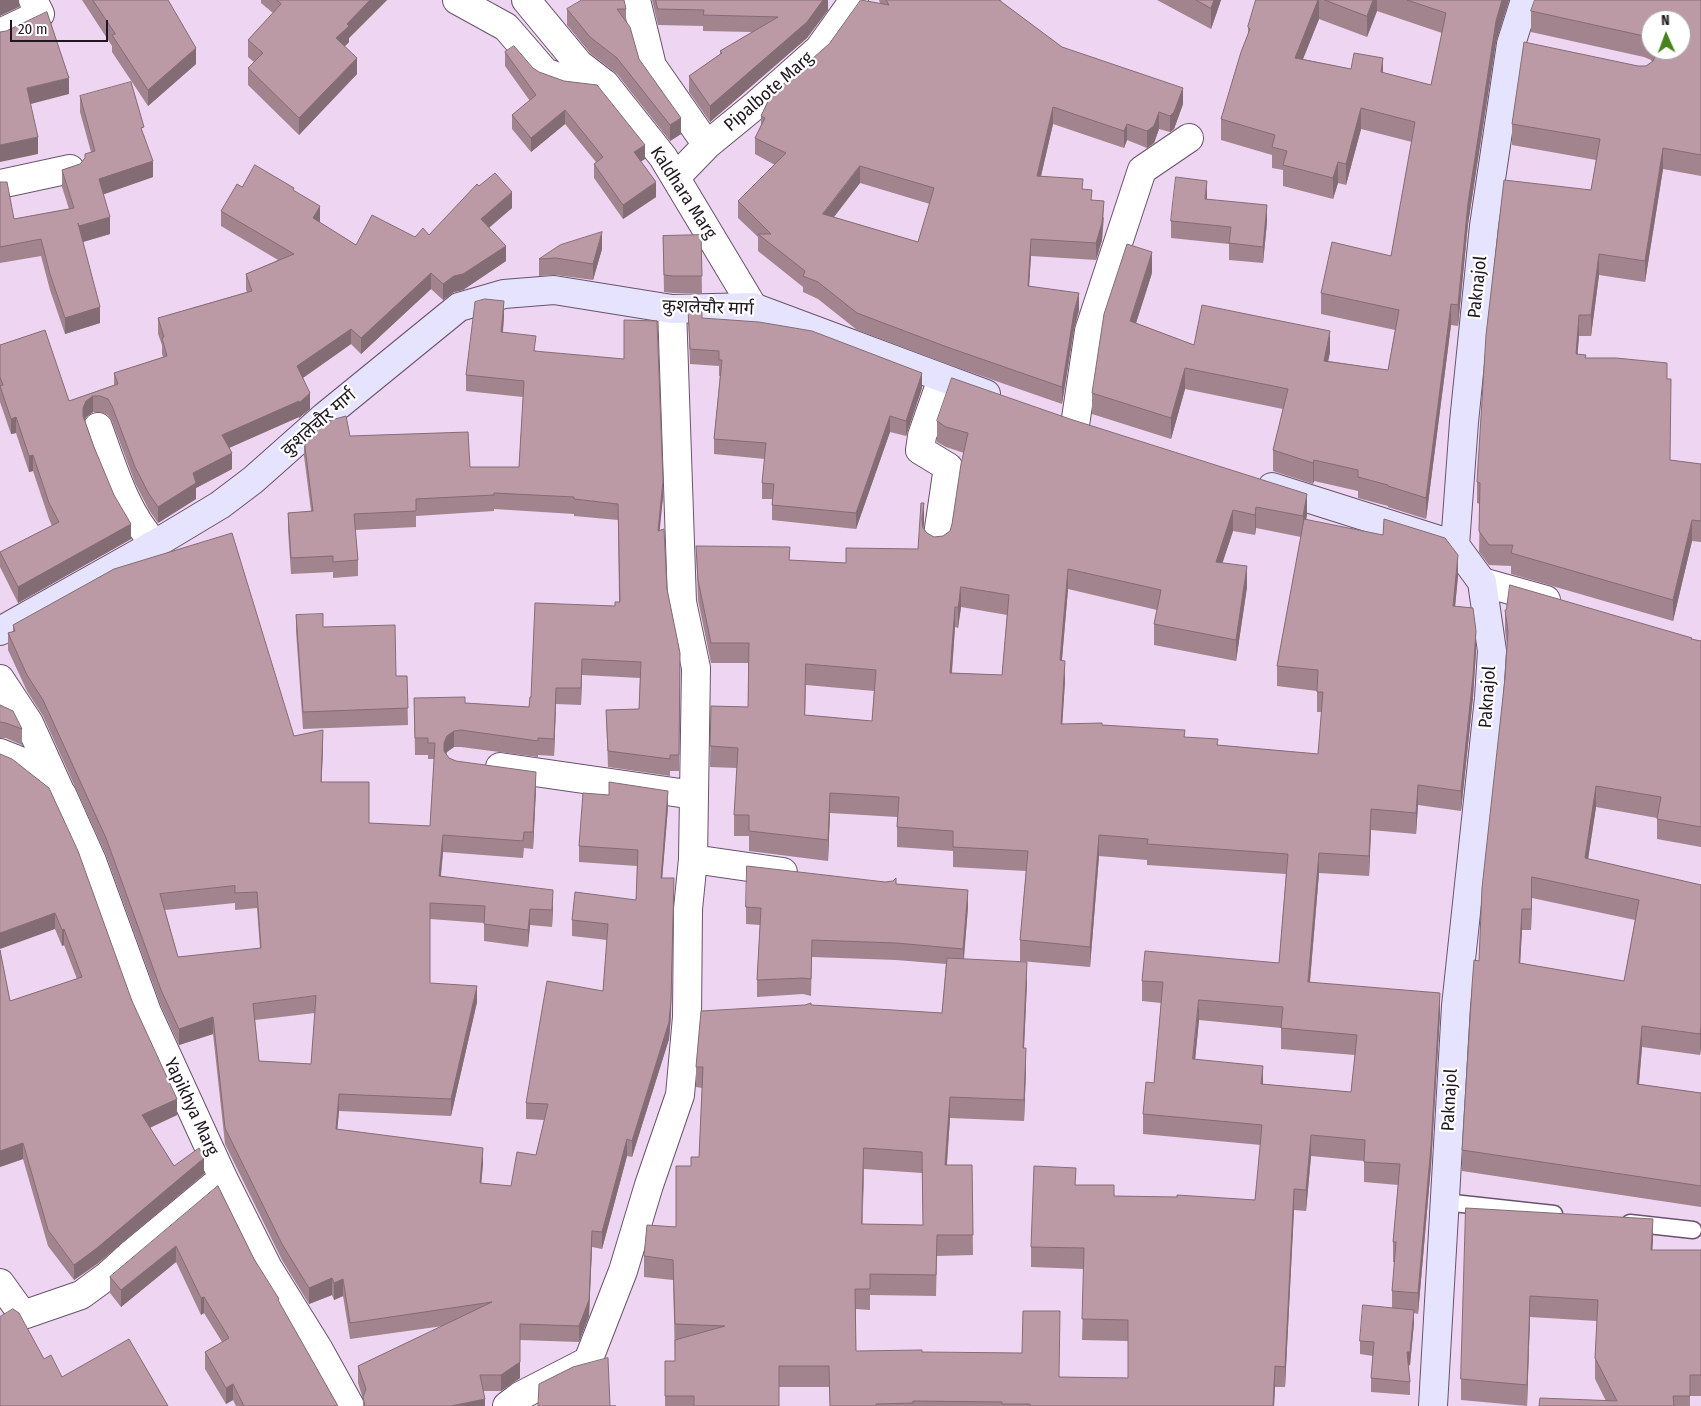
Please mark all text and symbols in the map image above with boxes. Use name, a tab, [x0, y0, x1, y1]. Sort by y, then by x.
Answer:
scale bar	[12, 10, 110, 42]
north arrow	[1641, 10, 1691, 60]
text: N	[1661, 12, 1670, 29]
text: 20 m	[18, 20, 48, 38]
street label: Pipalbote Marg	[720, 48, 818, 136]
street label: Kaldhara Marg	[645, 143, 721, 243]
street label: Paknajol	[1464, 255, 1492, 319]
street label: कुशलेचौर मार्ग	[662, 296, 754, 320]
street label: कुशलेचौर मार्ग	[277, 385, 361, 461]
street label: Paknajol	[1475, 665, 1501, 729]
street label: Yapikhya Marg	[159, 1055, 223, 1159]
street label: Paknajol	[1438, 1068, 1462, 1132]

